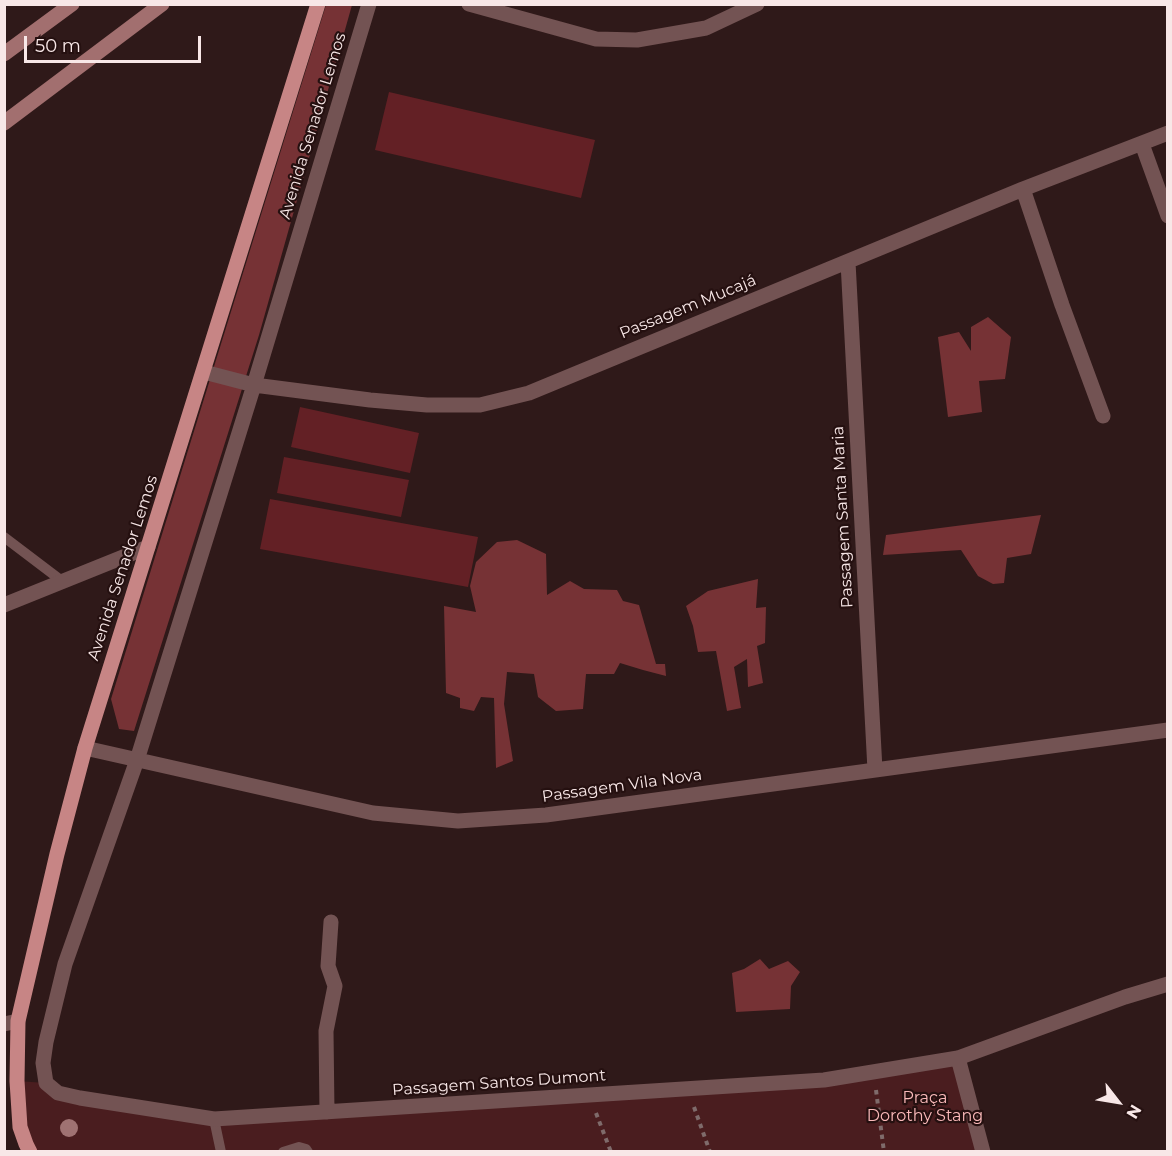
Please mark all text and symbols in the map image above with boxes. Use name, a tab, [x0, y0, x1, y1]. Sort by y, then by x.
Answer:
scale bar	[27, 24, 204, 62]
street label: Avenida Senador Lemos	[275, 31, 351, 221]
text: 50 m	[35, 35, 81, 57]
street label: Passagem Mucajá	[617, 271, 759, 343]
street label: Passagem Santa Maria	[829, 426, 857, 608]
street label: Avenida Senador Lemos	[84, 473, 162, 663]
street label: Passagem Vila Nova	[541, 765, 703, 807]
street label: Passagem Santos Dumont	[392, 1066, 606, 1100]
north arrow	[1088, 1072, 1148, 1132]
park label: Praça Dorothy Stang	[867, 1088, 983, 1126]
text: N	[1122, 1101, 1145, 1122]

